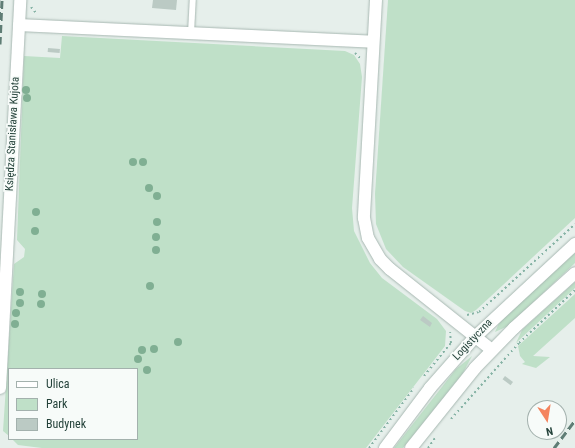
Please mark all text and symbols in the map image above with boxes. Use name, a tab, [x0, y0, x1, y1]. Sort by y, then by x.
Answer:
street label: Księdza Stanisława Kujota	[3, 76, 23, 192]
street label: Logistyczna	[450, 316, 496, 364]
legend	[8, 368, 138, 440]
text: Ulica	[46, 377, 70, 391]
text: Park	[46, 397, 67, 411]
north arrow	[527, 400, 567, 440]
text: Budynek	[46, 417, 86, 431]
text: N	[545, 424, 554, 438]

